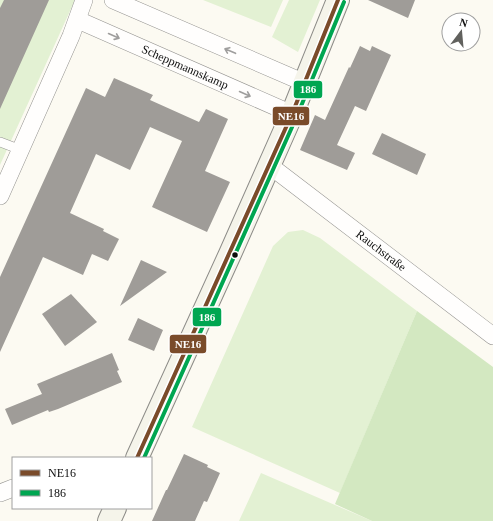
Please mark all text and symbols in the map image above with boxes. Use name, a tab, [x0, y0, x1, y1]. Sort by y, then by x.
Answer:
north arrow	[441, 12, 481, 52]
text: N	[458, 16, 469, 29]
one-way arrow	[107, 33, 119, 40]
street label: Scheppmannskamp	[140, 42, 231, 92]
one-way arrow	[225, 47, 237, 54]
line badge: 186	[293, 80, 323, 99]
text: 186	[300, 83, 317, 95]
one-way arrow	[239, 91, 251, 98]
line badge: NE16	[272, 106, 310, 126]
text: NE16	[278, 110, 305, 122]
street label: Rauchstraße	[353, 227, 409, 274]
unlabelled marker	[230, 250, 240, 260]
line badge: 186	[192, 307, 222, 327]
text: 186	[199, 311, 216, 323]
line badge: NE16	[169, 334, 207, 354]
text: NE16	[175, 338, 202, 350]
legend	[12, 457, 152, 509]
text: NE16	[48, 466, 76, 480]
text: 186	[48, 486, 66, 500]

